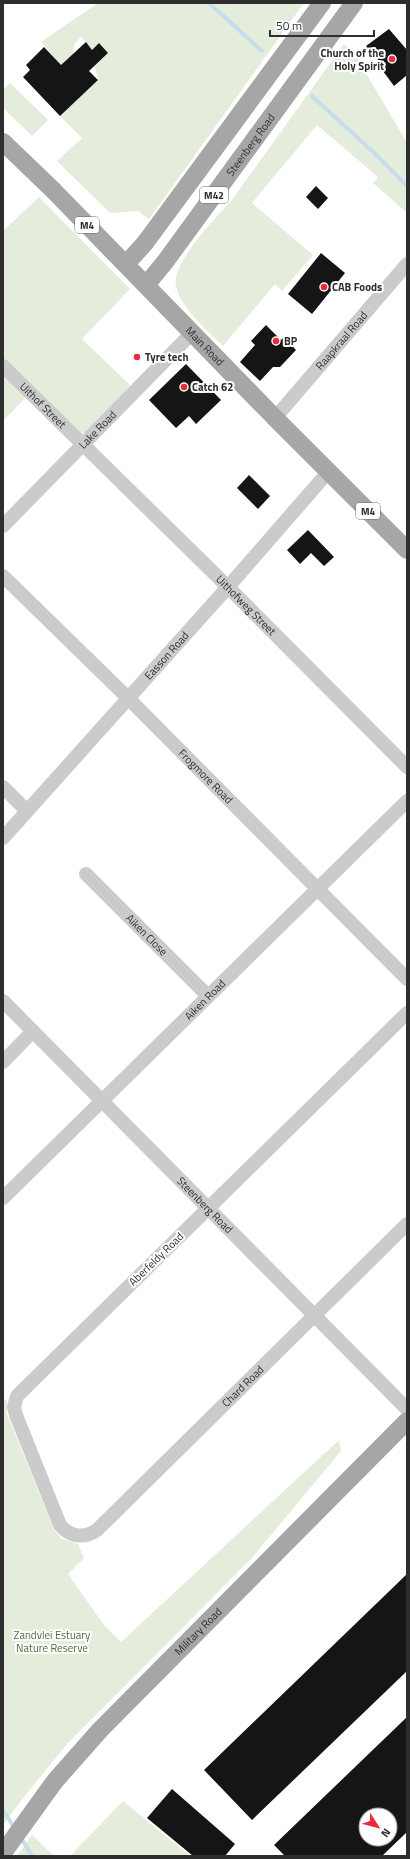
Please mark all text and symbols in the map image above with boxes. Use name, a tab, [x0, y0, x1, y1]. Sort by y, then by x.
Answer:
scale bar	[270, 12, 374, 38]
text: 50 m	[276, 16, 302, 35]
place label: Church of the Holy Spirit	[320, 45, 384, 74]
marker: Church of the Holy Spirit	[387, 54, 397, 64]
street label: Steenberg Road	[222, 110, 279, 179]
road number: M42	[200, 187, 228, 203]
road number: M4	[75, 217, 99, 233]
place label: CAB Foods	[332, 279, 382, 295]
marker: CAB Foods	[319, 282, 329, 292]
street label: Raapkraal Road	[312, 308, 371, 373]
street label: Main Road	[182, 323, 228, 369]
place label: BP	[284, 333, 298, 349]
marker: BP	[271, 336, 281, 346]
place label: Tyre tech	[145, 349, 188, 365]
marker: Tyre tech	[132, 352, 142, 362]
street label: Uithof Street	[16, 379, 70, 432]
place label: Catch 62	[192, 379, 233, 395]
marker: Catch 62	[179, 382, 189, 392]
street label: Lake Road	[75, 407, 120, 452]
road number: M4	[356, 503, 380, 519]
street label: Uithofweg Street	[212, 572, 280, 639]
street label: Easson Road	[141, 628, 193, 683]
street label: Frogmore Road	[175, 745, 237, 807]
street label: Aiken Close	[122, 910, 172, 960]
street label: Aiken Road	[181, 976, 229, 1024]
street label: Steenberg Road	[173, 1173, 237, 1237]
street label: Aberfeldy Road	[125, 1229, 187, 1289]
street label: Chard Road	[218, 1362, 267, 1411]
street label: Military Road	[171, 1604, 226, 1659]
park label: Zandvlei Estuary Nature Reserve	[14, 1627, 91, 1656]
north arrow	[358, 1807, 398, 1847]
text: N	[377, 1825, 395, 1841]

